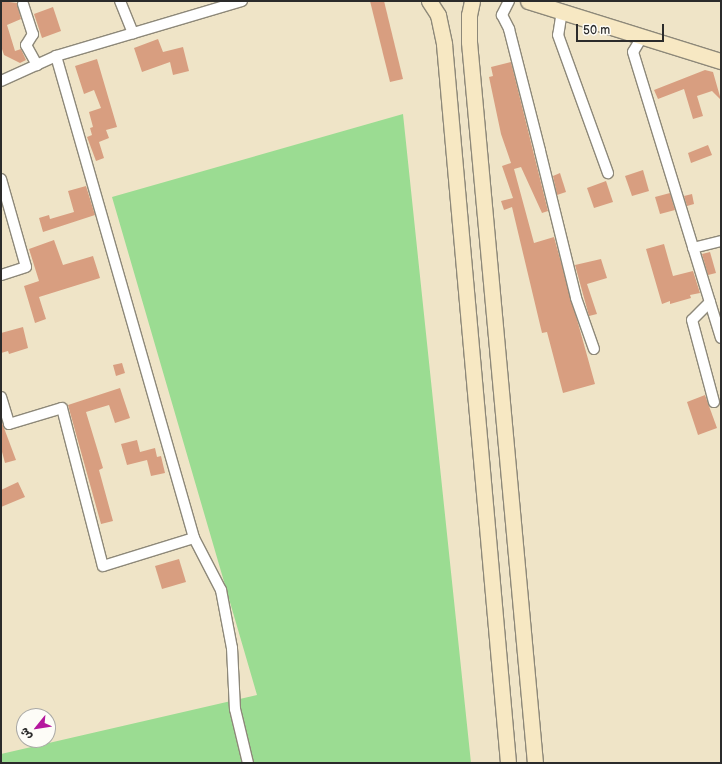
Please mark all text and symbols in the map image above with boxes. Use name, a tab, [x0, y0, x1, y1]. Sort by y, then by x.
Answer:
scale bar	[578, 16, 666, 42]
text: 50 m	[583, 23, 610, 38]
north arrow	[16, 708, 56, 748]
text: ش	[17, 725, 35, 742]

